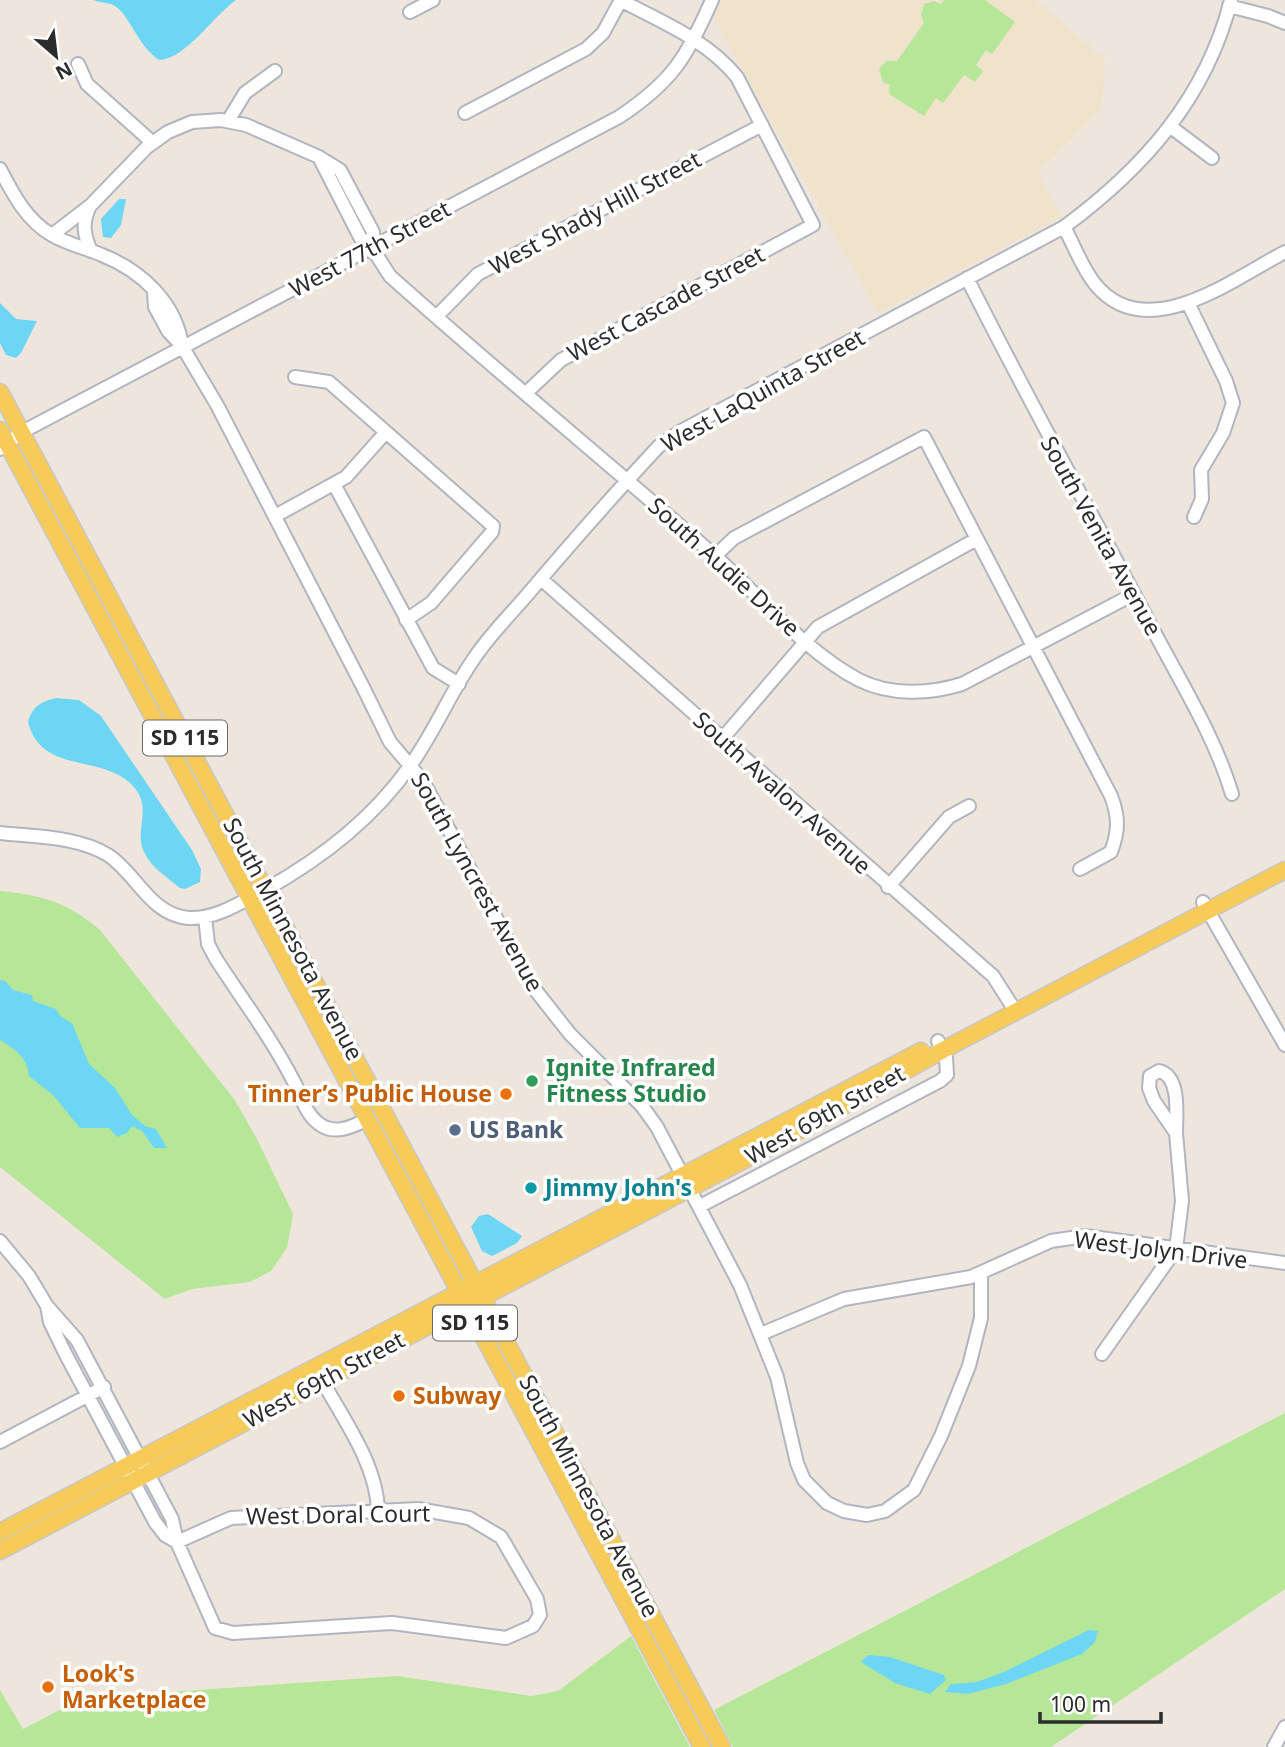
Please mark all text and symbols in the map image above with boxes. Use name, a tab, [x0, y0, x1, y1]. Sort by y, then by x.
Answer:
north arrow	[21, 21, 91, 91]
text: N	[51, 56, 77, 86]
street label: West Shady Hill Street	[483, 143, 706, 282]
street label: West 77th Street	[283, 192, 456, 304]
street label: West Cascade Street	[561, 238, 770, 369]
street label: West LaQuinta Street	[655, 321, 870, 459]
street label: South Venita Avenue	[1034, 430, 1170, 641]
street label: South Audie Drive	[642, 489, 807, 643]
street label: South Avalon Avenue	[687, 704, 879, 881]
road number: SD 115	[143, 720, 227, 756]
street label: South Lyncrest Avenue	[404, 766, 552, 997]
street label: South Minnesota Avenue	[216, 812, 371, 1065]
place label: Ignite Infrared Fitness Studio	[546, 1051, 716, 1109]
street label: West 69th Street	[739, 1057, 910, 1171]
marker: Ignite Infrared Fitness Studio	[524, 1073, 540, 1089]
place label: Tinner’s Public House	[248, 1077, 492, 1109]
marker: Tinner’s Public House	[498, 1086, 514, 1102]
place label: US Bank	[469, 1113, 564, 1145]
marker: US Bank	[447, 1122, 463, 1138]
place label: Jimmy John's	[543, 1171, 692, 1203]
marker: Jimmy John's	[523, 1180, 539, 1196]
street label: West Jolyn Drive	[1073, 1223, 1249, 1275]
road number: SD 115	[433, 1306, 517, 1340]
street label: West 69th Street	[237, 1323, 410, 1435]
street label: South Minnesota Avenue	[512, 1369, 667, 1622]
place label: Subway	[413, 1379, 502, 1411]
marker: Subway	[391, 1388, 407, 1404]
street label: West Doral Court	[246, 1496, 430, 1532]
place label: Look's Marketplace	[62, 1657, 207, 1715]
marker: Look's Marketplace	[40, 1679, 56, 1695]
scale bar	[1040, 1680, 1161, 1724]
text: 100 m	[1050, 1690, 1111, 1718]

